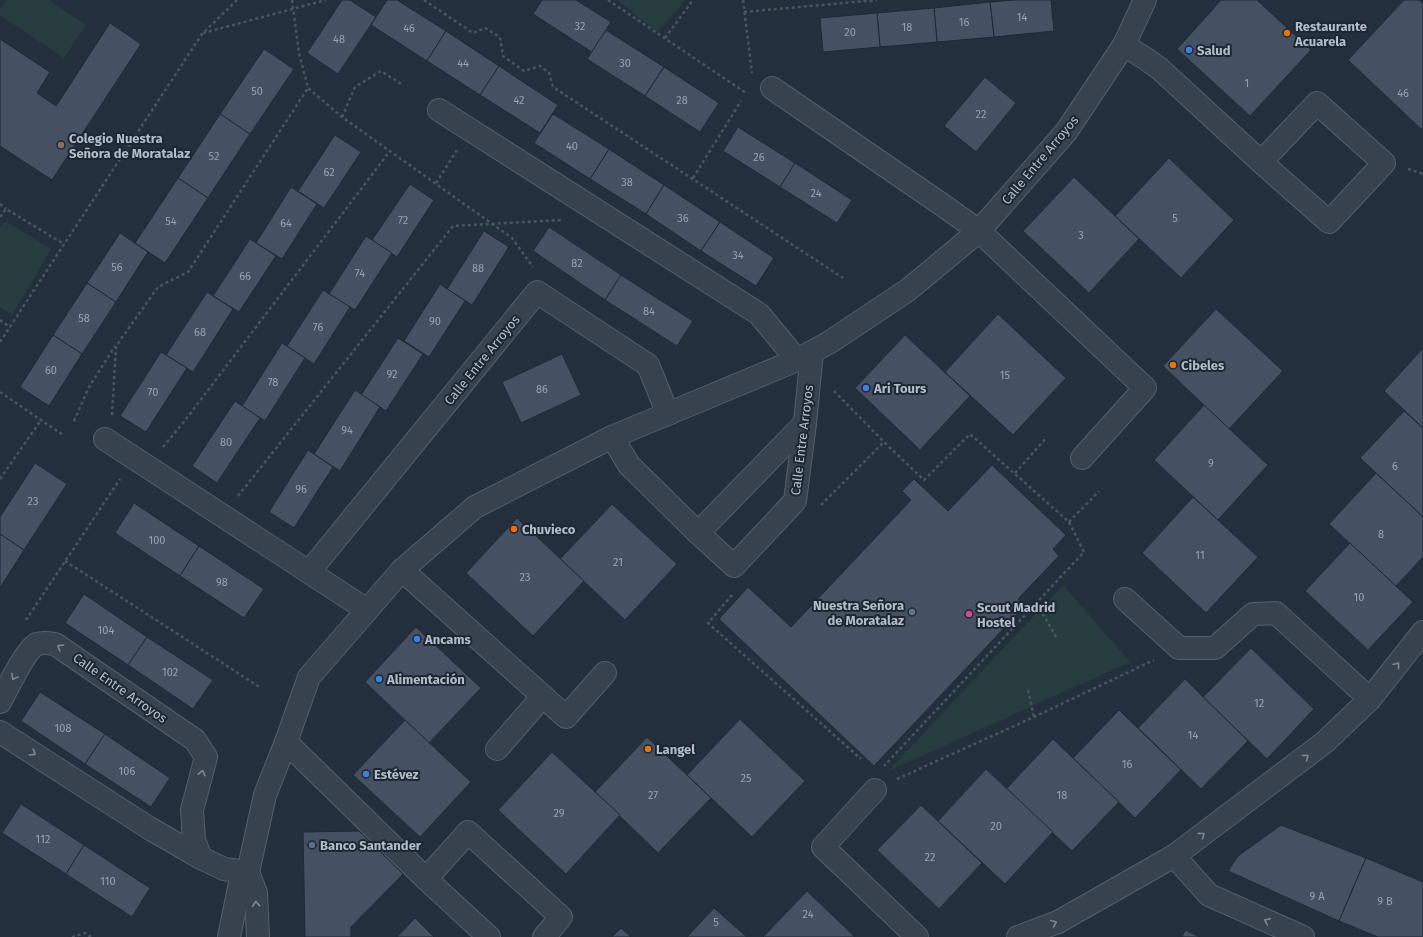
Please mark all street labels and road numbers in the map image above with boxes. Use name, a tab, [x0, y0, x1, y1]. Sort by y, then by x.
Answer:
street label: Calle Entre Arroyos	[999, 113, 1081, 207]
street label: Calle Entre Arroyos	[441, 312, 523, 408]
street label: Calle Entre Arroyos	[788, 384, 816, 496]
street label: Calle Entre Arroyos	[70, 650, 170, 726]

